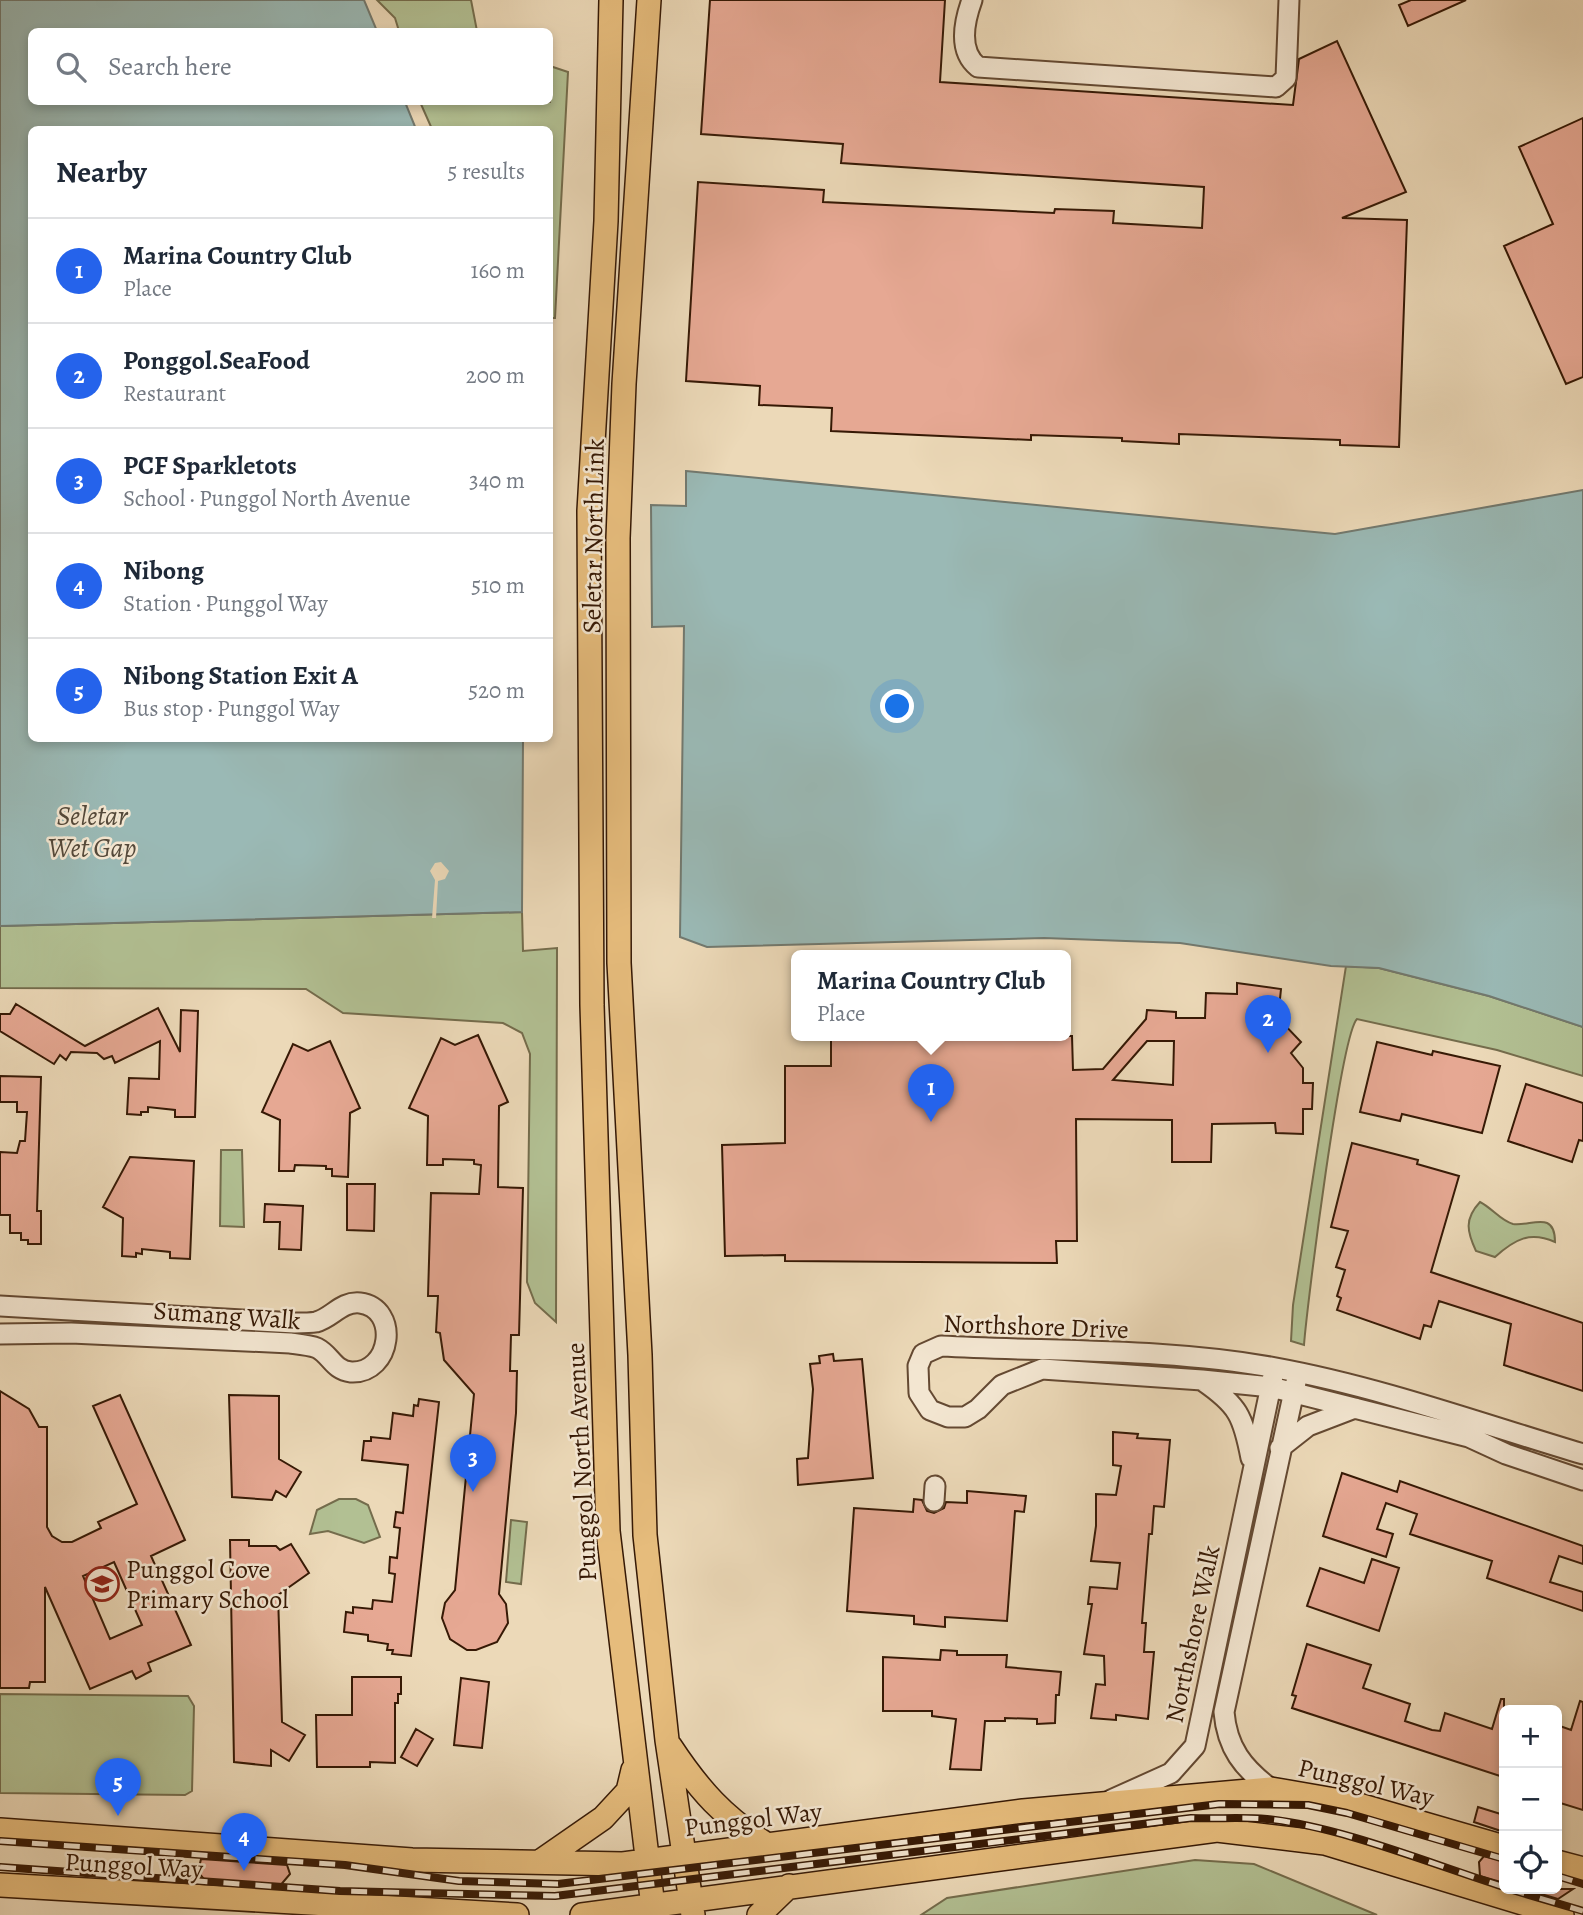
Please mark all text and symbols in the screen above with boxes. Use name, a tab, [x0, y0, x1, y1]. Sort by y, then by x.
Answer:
search box	[28, 28, 553, 105]
icon: search	[52, 48, 90, 86]
text: Search here	[108, 49, 232, 84]
text: Nearby	[56, 152, 147, 192]
text: 5 results	[448, 156, 525, 187]
text: Marina Country Club	[123, 238, 352, 273]
text: 1	[75, 255, 83, 286]
text: 160 m	[471, 255, 525, 286]
text: Place	[123, 273, 172, 304]
text: Ponggol.SeaFood	[123, 343, 310, 378]
text: 2	[73, 360, 85, 391]
text: 200 m	[466, 360, 525, 391]
text: Restaurant	[123, 378, 226, 409]
street label: Seletar North Link	[574, 438, 613, 634]
text: PCF Sparkletots	[123, 448, 297, 483]
text: 3	[74, 465, 84, 496]
text: 340 m	[469, 465, 525, 496]
text: School · Punggol North Avenue	[123, 483, 411, 514]
text: Nibong	[123, 553, 204, 588]
text: 4	[74, 570, 84, 601]
text: 510 m	[471, 570, 525, 601]
text: Station · Punggol Way	[123, 588, 328, 619]
text: Nibong Station Exit A	[123, 658, 358, 693]
text: 5	[74, 675, 84, 706]
text: 520 m	[468, 675, 525, 706]
your location	[880, 689, 914, 723]
text: Bus stop · Punggol Way	[123, 693, 340, 724]
water label: Seletar Wet Gap	[48, 797, 136, 867]
popup	[791, 950, 1071, 1041]
text: Marina Country Club	[817, 963, 1045, 998]
pin: 2	[1245, 995, 1291, 1053]
text: Place	[817, 998, 865, 1029]
pin: 1	[908, 1064, 954, 1122]
street label: Sumang Walk	[152, 1293, 302, 1338]
street label: Northshore Drive	[943, 1306, 1129, 1347]
street label: Punggol North Avenue	[558, 1342, 605, 1582]
pin: 3	[450, 1434, 496, 1492]
street label: Northshore Walk	[1157, 1542, 1228, 1726]
place label: Punggol Cove Primary School	[126, 1552, 289, 1617]
school or university icon: Punggol Cove Primary School	[83, 1565, 121, 1603]
map controls	[1499, 1705, 1562, 1894]
button: +	[1499, 1705, 1562, 1768]
street label: Punggol Way	[1294, 1750, 1438, 1815]
pin: 5	[95, 1758, 141, 1816]
button: −	[1499, 1768, 1562, 1831]
street label: Punggol Way	[682, 1794, 824, 1845]
pin: 4	[221, 1813, 267, 1871]
button: locate	[1499, 1831, 1562, 1894]
street label: Punggol Way	[64, 1844, 204, 1887]

